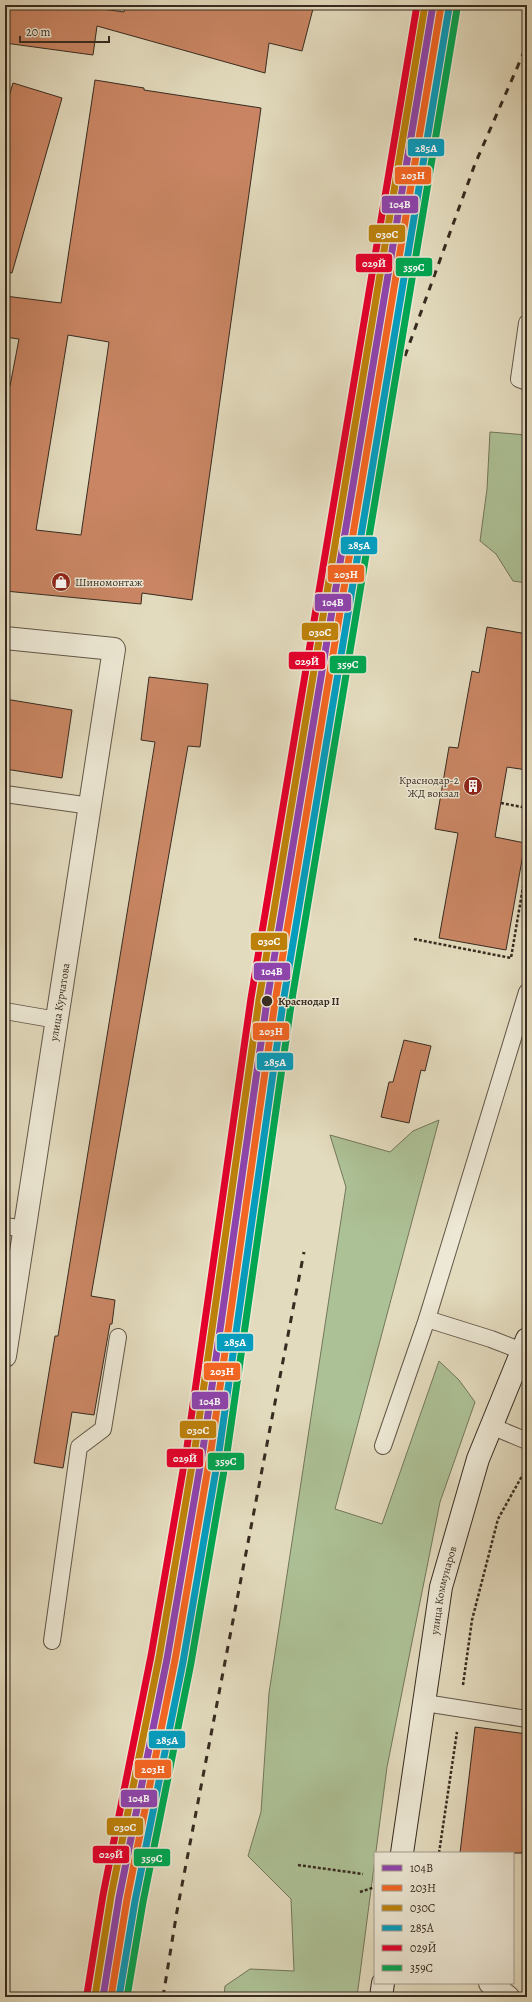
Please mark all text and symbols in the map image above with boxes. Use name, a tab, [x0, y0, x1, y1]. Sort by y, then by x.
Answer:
scale bar	[20, 18, 109, 44]
text: 20 m	[26, 24, 50, 40]
line badge: 285А	[407, 138, 445, 157]
text: 285А	[415, 141, 437, 156]
line badge: 203Н	[394, 166, 432, 185]
text: 203Н	[401, 168, 425, 183]
line badge: 104В	[381, 195, 419, 214]
text: 104В	[389, 197, 411, 212]
line badge: 030C	[368, 224, 406, 243]
text: 030C	[376, 227, 399, 242]
line badge: 029Й	[355, 253, 393, 273]
text: 029Й	[362, 256, 386, 271]
line badge: 359С	[395, 257, 433, 277]
text: 359С	[403, 260, 425, 275]
line badge: 285А	[340, 536, 378, 555]
text: 285А	[348, 538, 370, 553]
line badge: 203Н	[327, 564, 365, 583]
text: 203Н	[334, 567, 358, 582]
shop icon: Шиномонтаж	[50, 571, 72, 593]
place label: Шиномонтаж	[75, 575, 143, 590]
line badge: 104В	[314, 593, 352, 612]
text: 104В	[322, 595, 344, 610]
line badge: 030C	[301, 622, 339, 641]
text: 030C	[309, 625, 332, 640]
line badge: 029Й	[288, 651, 326, 670]
text: 029Й	[295, 654, 319, 669]
line badge: 359С	[329, 655, 367, 674]
text: 359С	[337, 657, 359, 672]
place label: Краснодар-2 ЖД вокзал	[399, 773, 460, 801]
building icon: Краснодар-2 ЖД вокзал	[462, 775, 484, 797]
line badge: 030C	[250, 932, 288, 951]
text: 030C	[258, 934, 281, 949]
street label: улица Курчатова	[46, 961, 74, 1043]
line badge: 104В	[253, 962, 291, 981]
text: 104В	[261, 964, 283, 979]
marker: Краснодар II	[260, 994, 274, 1008]
place label: Краснодар II	[278, 994, 340, 1009]
line badge: 203Н	[252, 1022, 290, 1041]
text: 203Н	[259, 1024, 283, 1039]
line badge: 285А	[256, 1052, 294, 1071]
text: 285А	[264, 1055, 286, 1070]
line badge: 285А	[216, 1333, 254, 1352]
text: 285А	[224, 1335, 246, 1350]
line badge: 203Н	[203, 1362, 241, 1381]
text: 203Н	[210, 1364, 234, 1379]
line badge: 104В	[191, 1391, 229, 1410]
text: 104В	[199, 1394, 221, 1409]
line badge: 030C	[179, 1420, 217, 1439]
text: 030C	[187, 1423, 210, 1438]
line badge: 029Й	[166, 1448, 204, 1468]
text: 029Й	[173, 1451, 197, 1466]
line badge: 359С	[207, 1452, 245, 1471]
text: 359С	[215, 1454, 237, 1469]
street label: улица Коммунаров	[426, 1544, 460, 1637]
line badge: 285А	[148, 1730, 186, 1749]
text: 285А	[156, 1733, 178, 1748]
line badge: 203Н	[134, 1759, 172, 1779]
text: 203Н	[141, 1762, 165, 1777]
line badge: 104В	[120, 1789, 158, 1808]
text: 104В	[128, 1791, 150, 1806]
line badge: 030C	[106, 1817, 144, 1836]
text: 030C	[114, 1820, 137, 1835]
line badge: 029Й	[92, 1845, 130, 1864]
text: 029Й	[99, 1847, 123, 1862]
line badge: 359С	[133, 1848, 171, 1867]
text: 359С	[141, 1851, 163, 1866]
legend	[374, 1852, 514, 1984]
text: 104В	[410, 1860, 433, 1876]
text: 203Н	[410, 1880, 436, 1896]
text: 030C	[410, 1900, 435, 1916]
text: 285А	[410, 1920, 435, 1936]
text: 029Й	[410, 1940, 437, 1956]
text: 359С	[410, 1960, 433, 1976]

